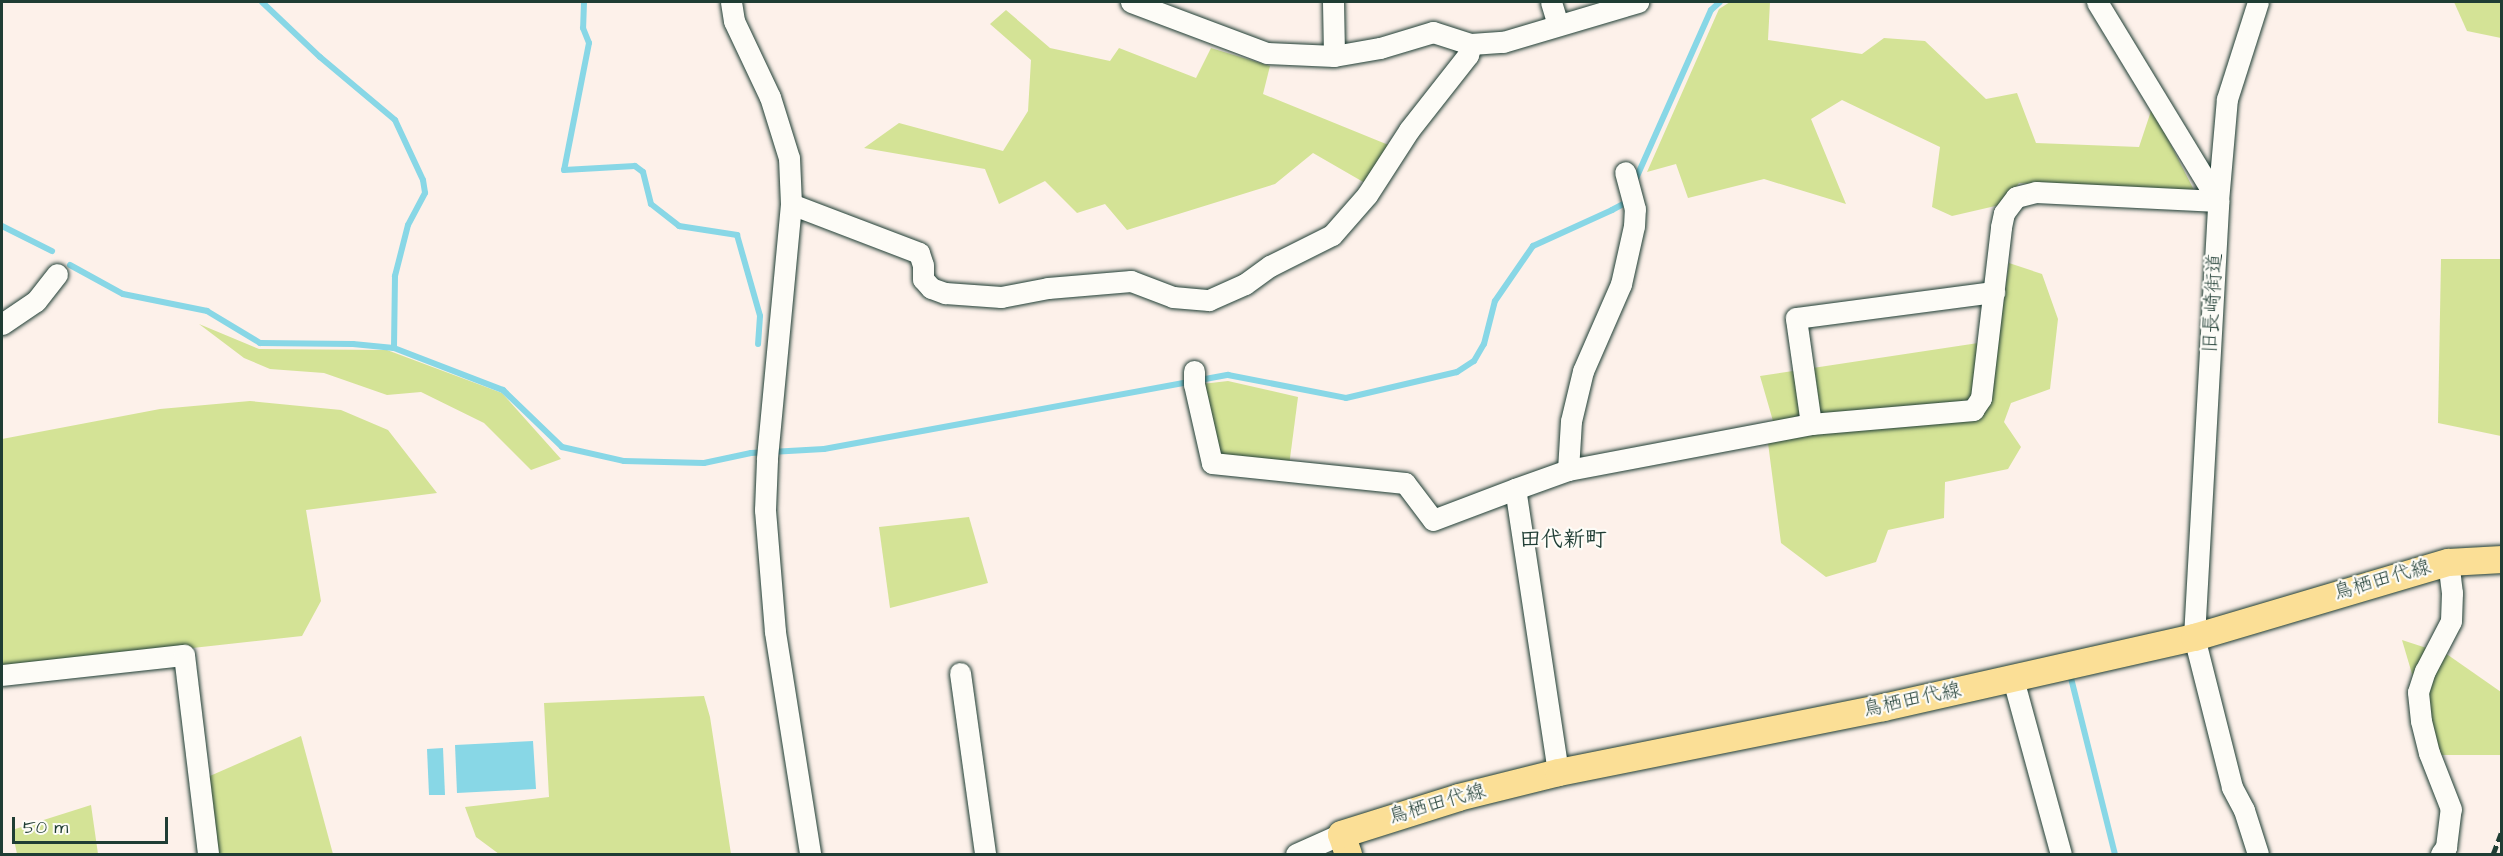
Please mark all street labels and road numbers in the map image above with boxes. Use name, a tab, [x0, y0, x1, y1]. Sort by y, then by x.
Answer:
street label: 旧長崎街道	[2198, 252, 2228, 354]
street label: 鳥栖田代線	[2331, 555, 2433, 605]
street label: 鳥栖田代線	[1861, 678, 1963, 722]
street label: 鳥栖田代線	[1386, 779, 1488, 829]

